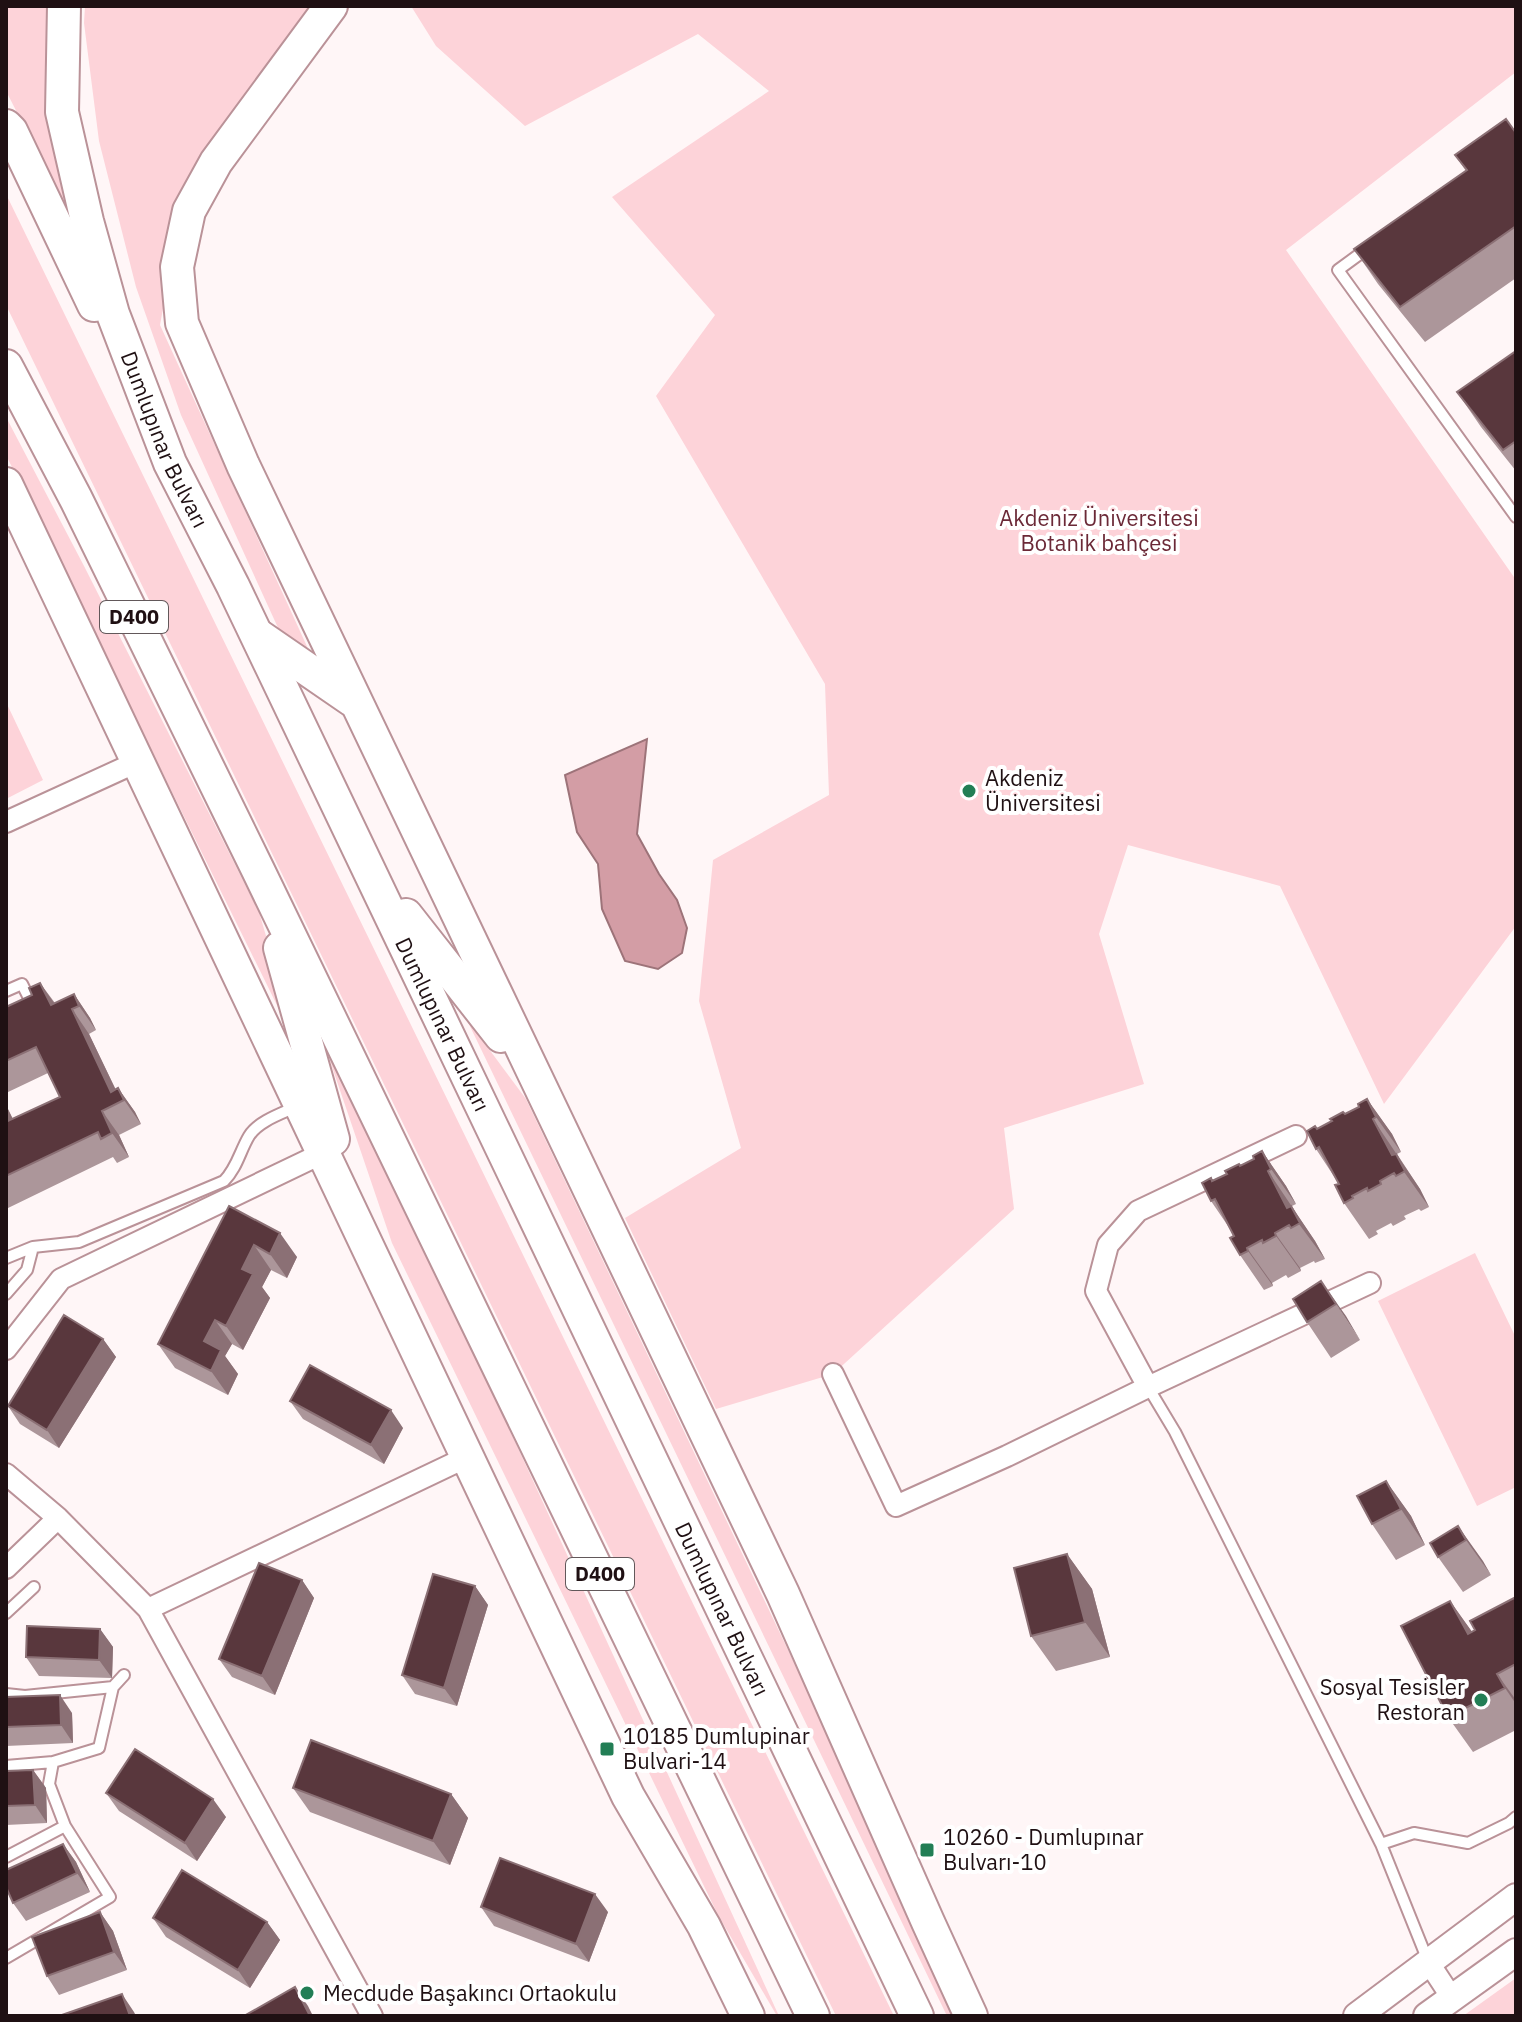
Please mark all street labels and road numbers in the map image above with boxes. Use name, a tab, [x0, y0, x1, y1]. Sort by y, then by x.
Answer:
street label: Dumlupınar Bulvarı	[115, 347, 216, 532]
road number: D400	[100, 601, 168, 633]
street label: Dumlupınar Bulvarı	[389, 932, 497, 1116]
street label: Dumlupınar Bulvarı	[669, 1517, 777, 1700]
road number: D400	[566, 1558, 634, 1590]

